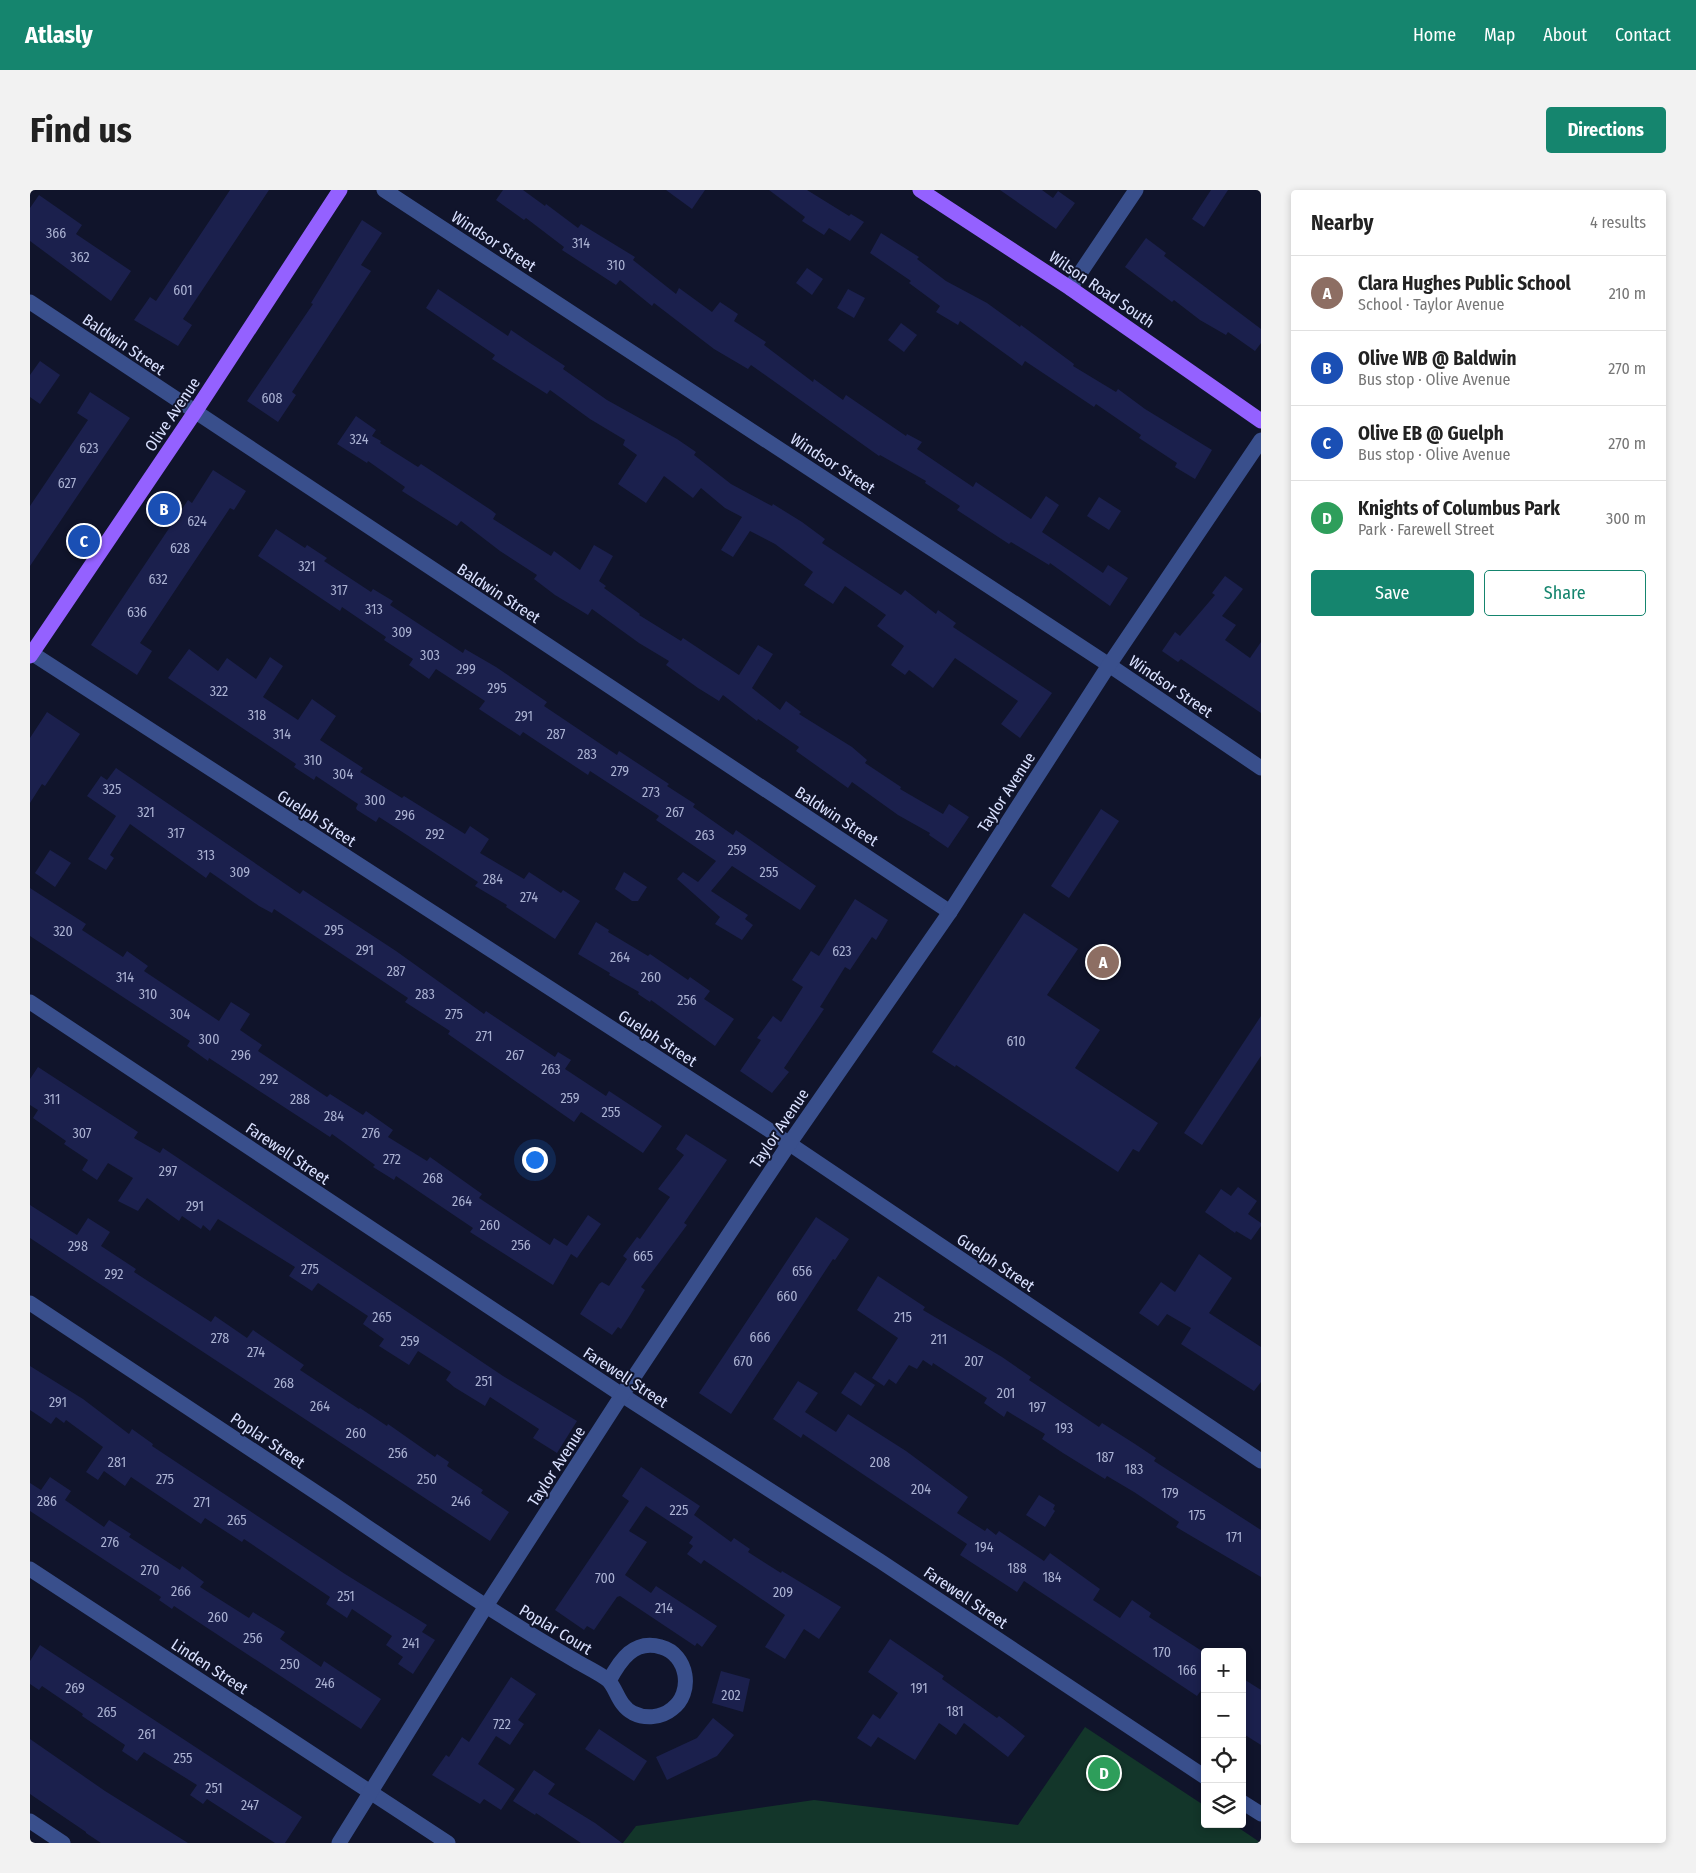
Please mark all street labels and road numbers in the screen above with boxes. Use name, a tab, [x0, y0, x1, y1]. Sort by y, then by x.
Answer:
street label: Windsor Street	[448, 207, 540, 276]
street label: Wilson Road South	[1045, 247, 1158, 332]
street label: Baldwin Street	[79, 310, 169, 379]
street label: Olive Avenue	[141, 374, 204, 455]
street label: Windsor Street	[787, 429, 879, 498]
street label: Baldwin Street	[454, 560, 544, 628]
street label: Windsor Street	[1125, 651, 1217, 722]
street label: Taylor Avenue	[974, 749, 1039, 836]
street label: Baldwin Street	[792, 783, 882, 851]
street label: Guelph Street	[274, 786, 360, 851]
street label: Guelph Street	[615, 1006, 701, 1071]
street label: Taylor Avenue	[746, 1085, 813, 1171]
street label: Farewell Street	[242, 1118, 334, 1189]
street label: Guelph Street	[953, 1229, 1039, 1296]
street label: Farewell Street	[580, 1343, 672, 1412]
street label: Poplar Street	[227, 1409, 309, 1473]
street label: Taylor Avenue	[524, 1423, 589, 1510]
street label: Farewell Street	[920, 1562, 1012, 1633]
street label: Poplar Court	[516, 1600, 596, 1659]
street label: Linden Street	[168, 1635, 252, 1699]

